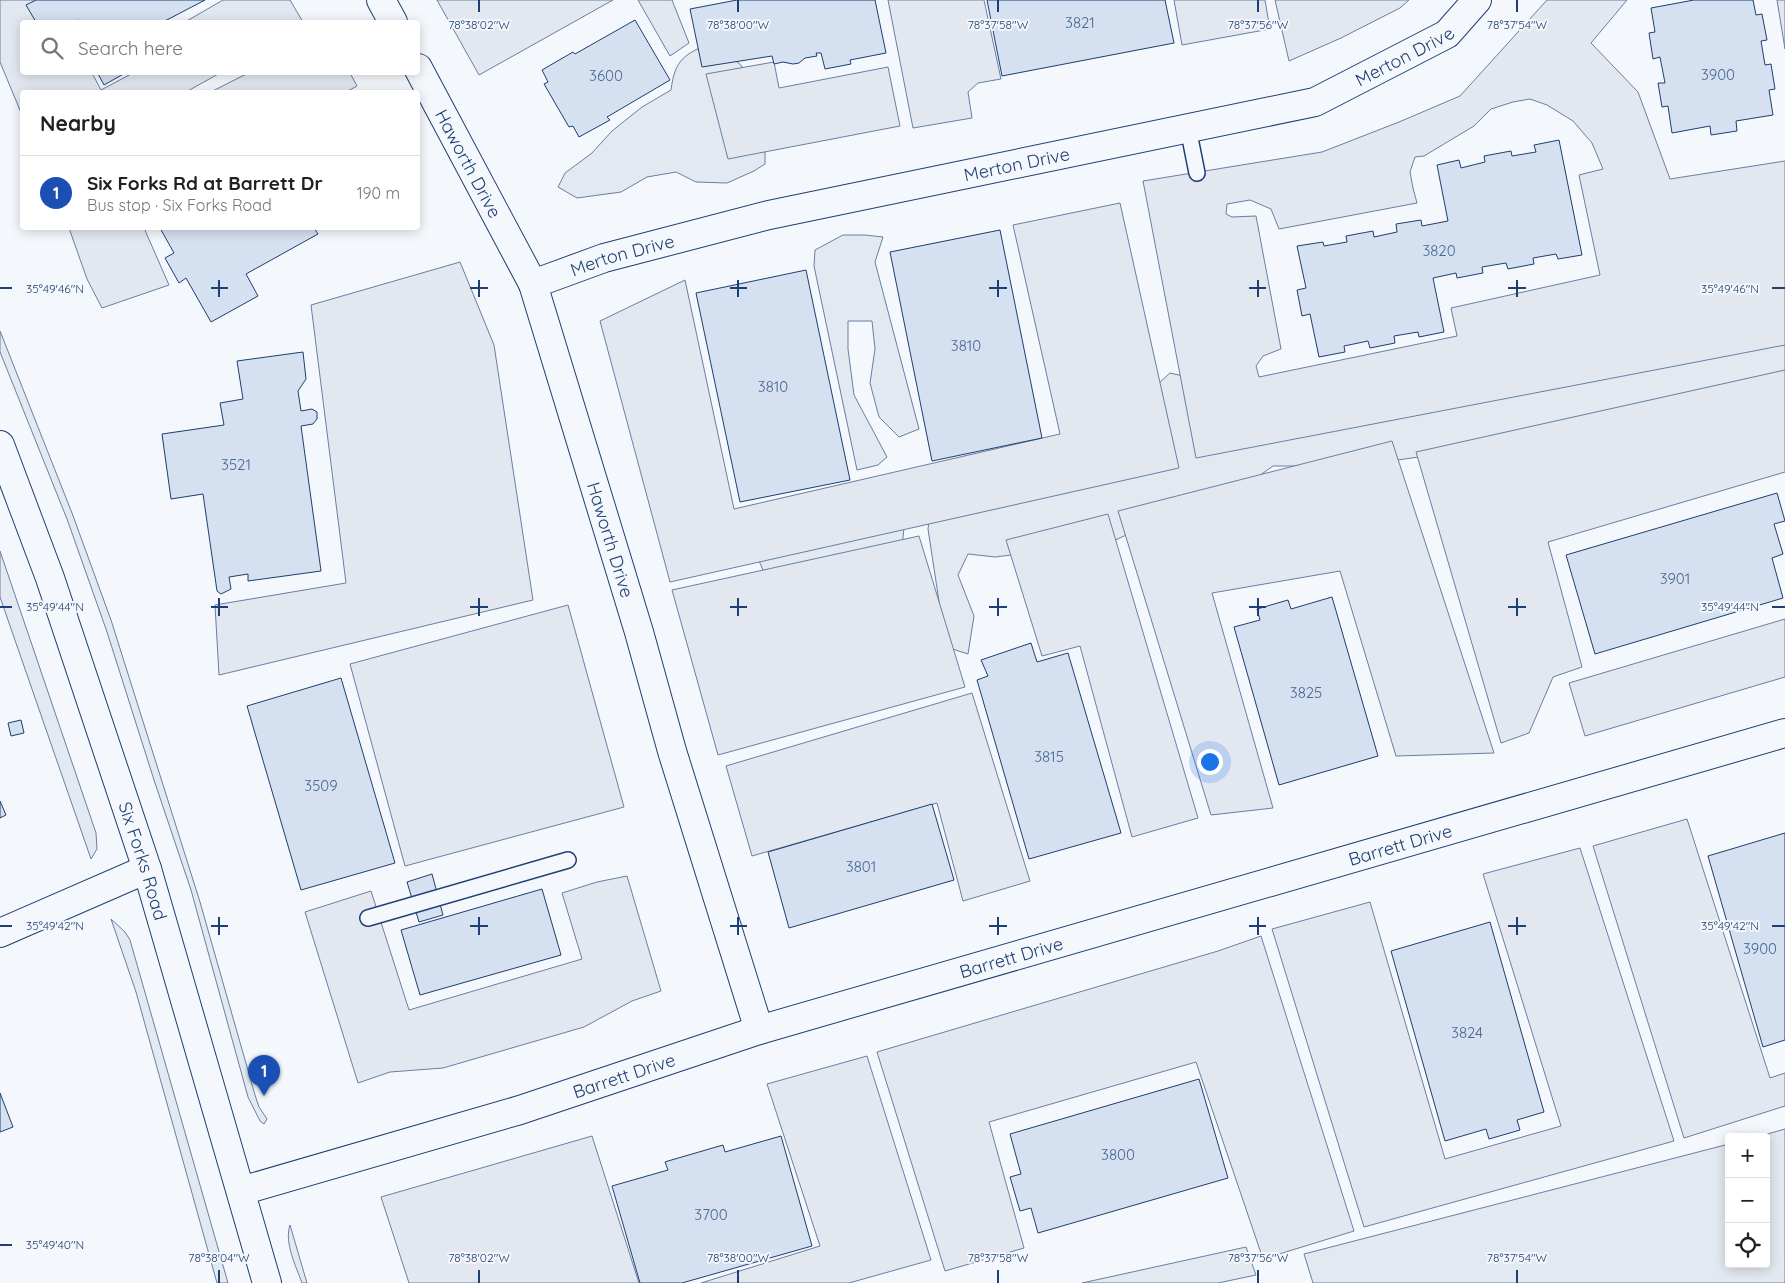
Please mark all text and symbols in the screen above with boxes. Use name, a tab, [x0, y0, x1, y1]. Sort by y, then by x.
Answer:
house number: 3821	[1065, 13, 1095, 32]
text: 78°38'02"W	[448, 17, 510, 32]
text: 78°38'00"W	[707, 17, 769, 32]
text: 78°37'58"W	[968, 17, 1029, 32]
text: 78°37'56"W	[1228, 17, 1289, 32]
text: 78°37'54"W	[1487, 17, 1548, 32]
search box	[20, 20, 420, 75]
street label: Merton Drive	[1351, 22, 1459, 91]
icon: search	[38, 34, 66, 62]
text: Search here	[78, 36, 183, 60]
house number: 3900	[1701, 65, 1735, 84]
house number: 3600	[589, 66, 623, 85]
street label: Haworth Drive	[430, 105, 507, 222]
text: Nearby	[40, 110, 116, 136]
street label: Merton Drive	[962, 142, 1072, 186]
text: Six Forks Rd at Barrett Dr	[87, 171, 323, 195]
text: 1	[53, 183, 59, 203]
text: 190 m	[357, 183, 400, 203]
text: Bus stop · Six Forks Road	[87, 195, 272, 215]
street label: Merton Drive	[567, 229, 677, 281]
house number: 3820	[1422, 241, 1456, 260]
text: 35°49'46"N	[26, 281, 84, 296]
text: 35°49'46"N	[1701, 281, 1759, 296]
house number: 3810	[951, 336, 981, 355]
house number: 3810	[758, 377, 788, 396]
house number: 3521	[221, 455, 251, 474]
street label: Haworth Drive	[582, 479, 639, 600]
house number: 3901	[1660, 569, 1690, 588]
text: 35°49'44"N	[26, 599, 84, 614]
text: 35°49'44"N	[1701, 599, 1759, 614]
house number: 3825	[1290, 683, 1322, 702]
house number: 3815	[1034, 747, 1064, 766]
your location	[1197, 749, 1223, 775]
house number: 3509	[304, 776, 338, 795]
street label: Six Forks Road	[114, 799, 173, 923]
street label: Barrett Drive	[1346, 819, 1455, 870]
house number: 3801	[846, 857, 876, 876]
text: 35°49'42"N	[26, 918, 84, 933]
text: 35°49'42"N	[1701, 918, 1759, 933]
street label: Barrett Drive	[957, 931, 1066, 983]
house number: 3900	[1743, 939, 1777, 958]
house number: 3824	[1451, 1023, 1483, 1042]
street label: Barrett Drive	[570, 1047, 678, 1103]
pin: 1	[248, 1055, 280, 1096]
map controls	[1725, 1133, 1770, 1268]
button: +	[1725, 1133, 1770, 1178]
house number: 3800	[1101, 1145, 1135, 1164]
button: −	[1725, 1178, 1770, 1223]
house number: 3700	[694, 1205, 728, 1224]
button: locate	[1725, 1223, 1770, 1268]
text: 35°49'40"N	[26, 1237, 84, 1252]
text: 78°38'04"W	[188, 1250, 250, 1265]
text: 78°38'02"W	[448, 1250, 510, 1265]
text: 78°38'00"W	[707, 1250, 769, 1265]
text: 78°37'58"W	[968, 1250, 1029, 1265]
text: 78°37'56"W	[1228, 1250, 1289, 1265]
text: 78°37'54"W	[1487, 1250, 1548, 1265]

